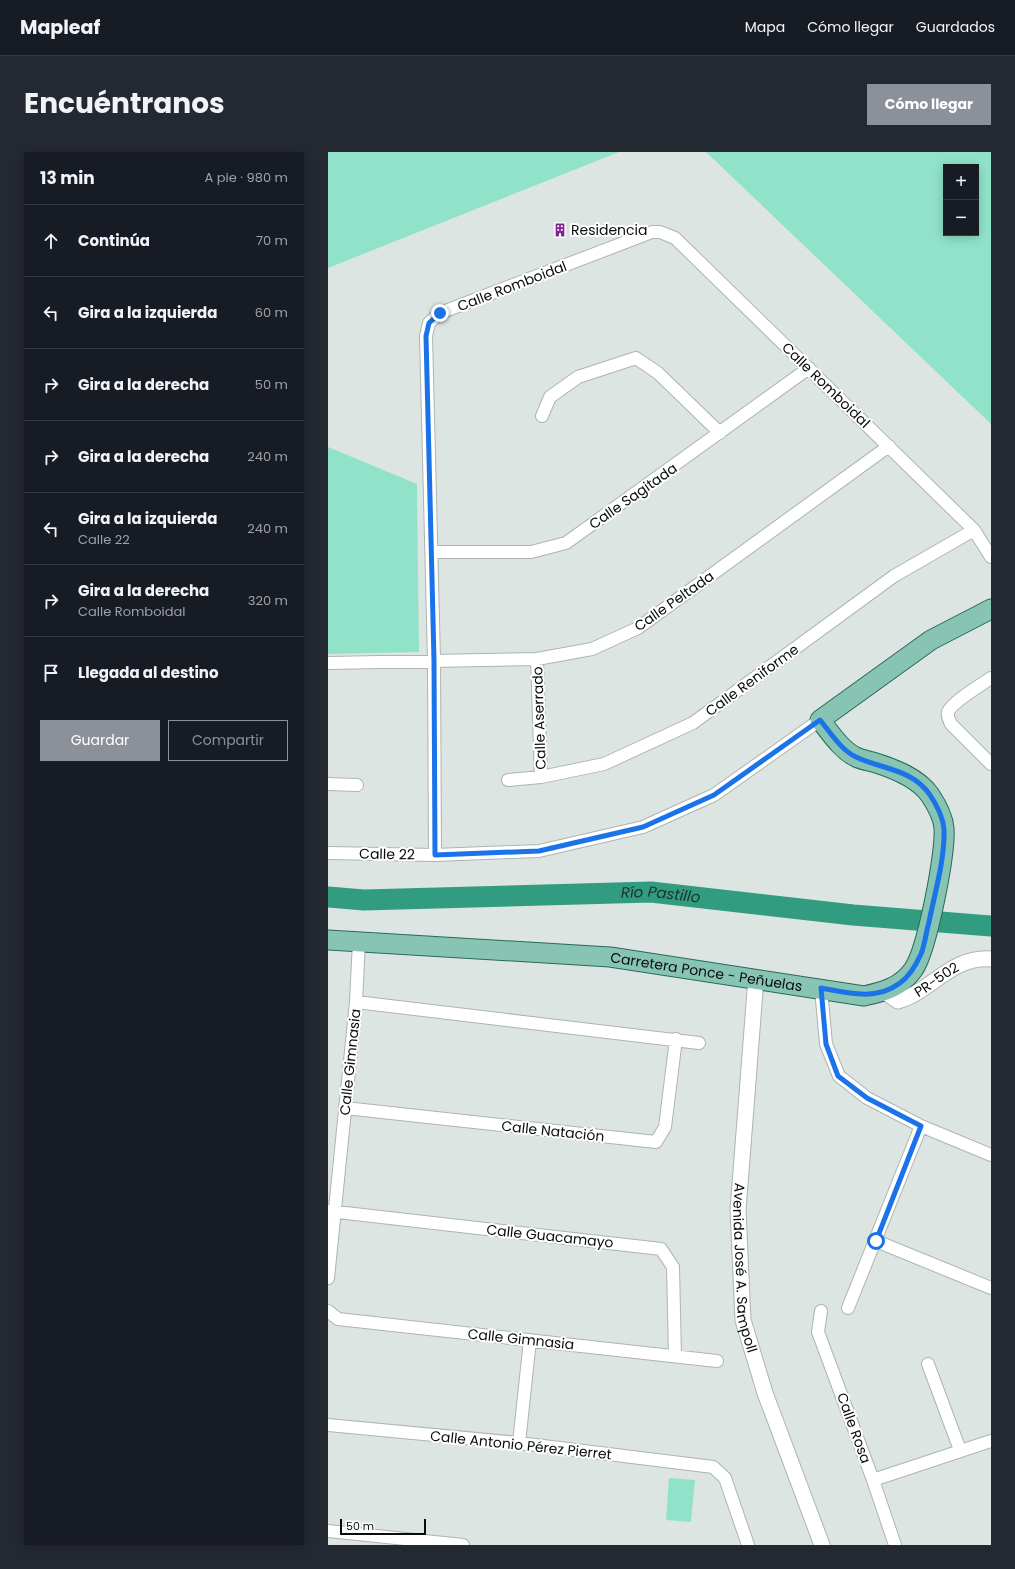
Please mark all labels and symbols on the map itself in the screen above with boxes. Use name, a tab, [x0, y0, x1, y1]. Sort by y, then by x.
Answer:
place label: Residencia	[571, 220, 647, 240]
building icon: Residencia	[552, 222, 568, 238]
street label: Calle Romboidal	[454, 256, 570, 316]
route end	[431, 304, 449, 322]
street label: Calle Romboidal	[777, 338, 875, 432]
street label: Calle Sagitada	[585, 458, 681, 534]
street label: Calle Peltada	[630, 566, 718, 636]
street label: Calle Reniforme	[701, 639, 803, 721]
street label: Calle Aserrado	[527, 666, 551, 770]
street label: Calle 22	[359, 844, 415, 864]
water label: Río Pastillo	[621, 881, 702, 908]
street label: Carretera Ponce - Peñuelas	[609, 947, 804, 996]
street label: PR-502	[910, 957, 962, 1002]
street label: Calle Gimnasia	[334, 1008, 366, 1116]
street label: Calle Natación	[501, 1116, 605, 1146]
street label: Avenida José A. Sampoll	[728, 1182, 762, 1355]
street label: Calle Guacamayo	[486, 1219, 615, 1253]
route start	[867, 1232, 885, 1250]
street label: Calle Gimnasia	[467, 1323, 575, 1355]
street label: Calle Rosa	[832, 1390, 876, 1466]
street label: Calle Antonio Pérez Pierret	[429, 1426, 613, 1464]
scale bar	[340, 1517, 426, 1536]

